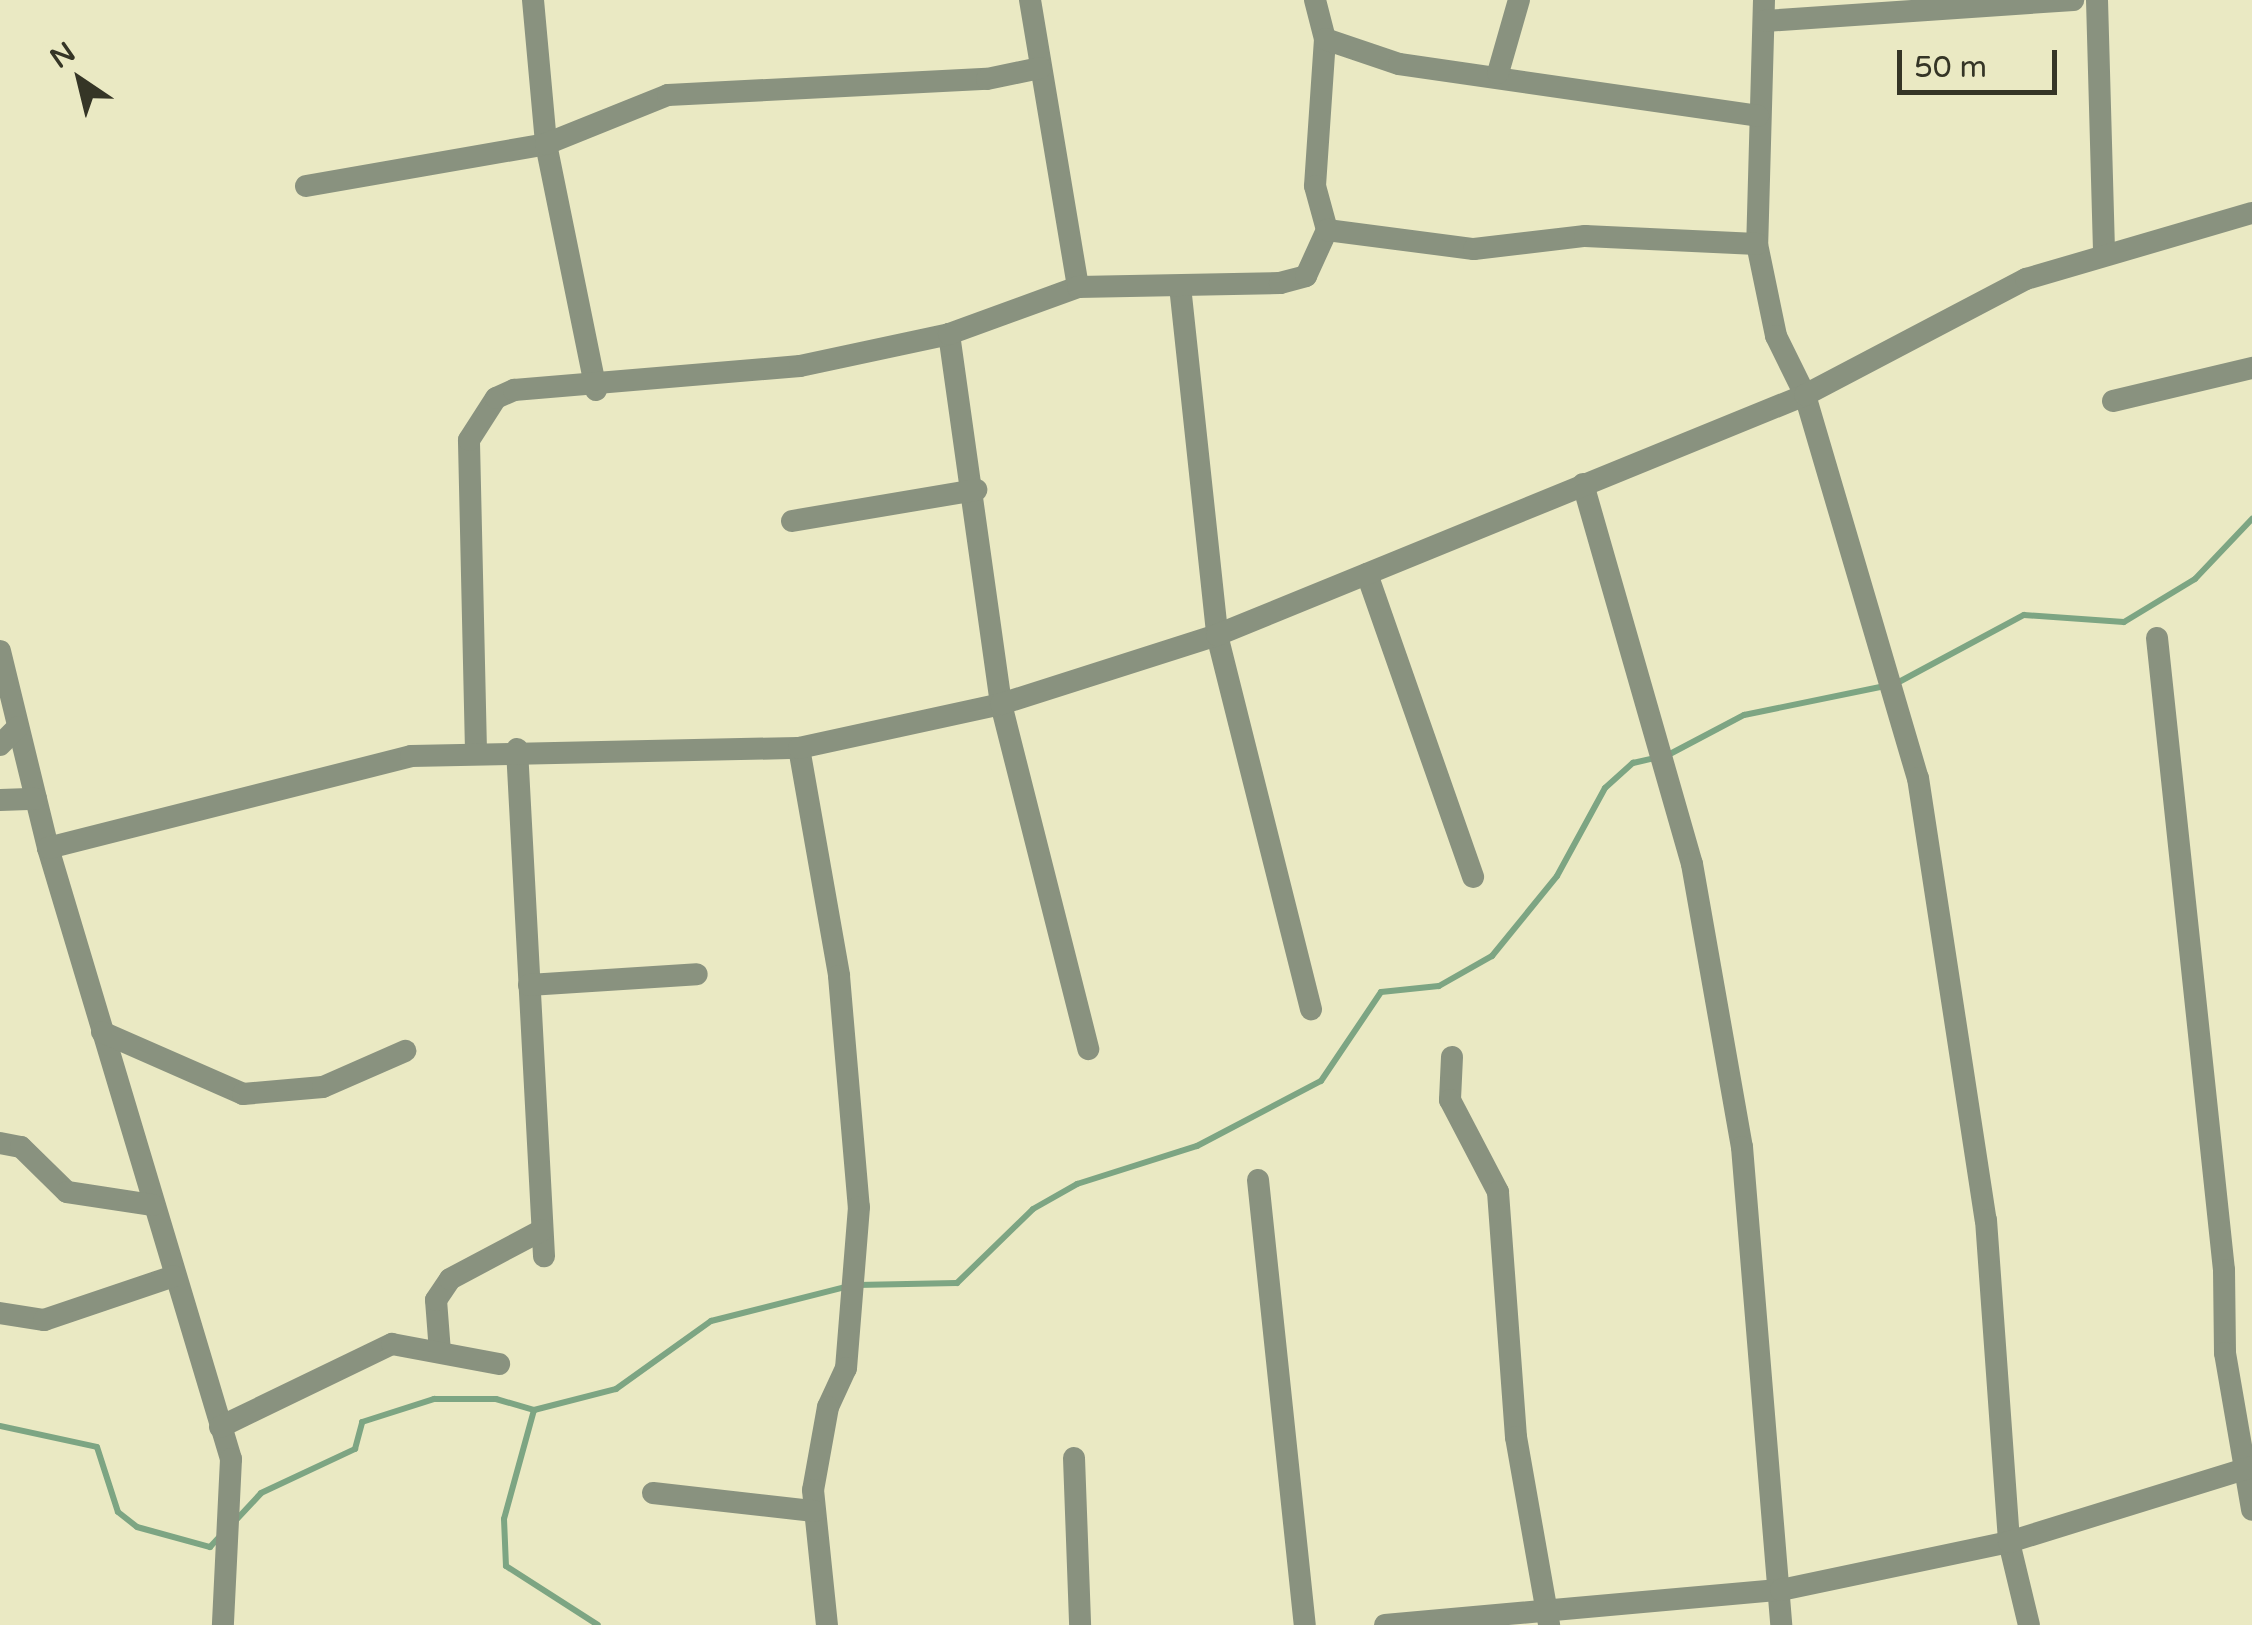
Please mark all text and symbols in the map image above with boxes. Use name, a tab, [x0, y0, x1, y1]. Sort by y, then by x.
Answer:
north arrow	[30, 30, 130, 130]
scale bar	[1902, 30, 2062, 92]
text: N	[44, 35, 82, 76]
text: 50 m	[1914, 49, 1987, 86]

